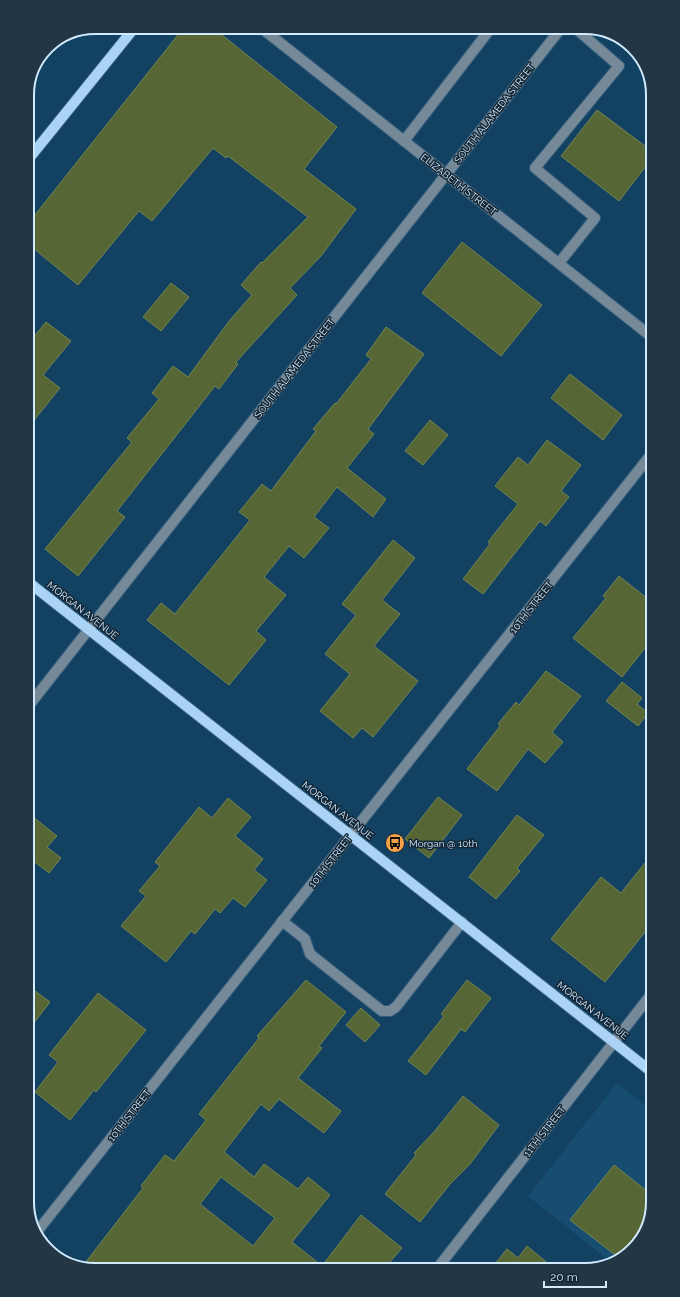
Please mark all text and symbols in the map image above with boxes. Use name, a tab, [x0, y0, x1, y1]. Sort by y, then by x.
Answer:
street label: SOUTH ALAMEDA STREET	[452, 61, 537, 166]
street label: ELIZABETH STREET	[419, 151, 499, 217]
street label: SOUTH ALAMEDA STREET	[252, 316, 337, 421]
street label: MORGAN AVENUE	[45, 579, 120, 642]
street label: 10TH STREET	[508, 579, 555, 635]
street label: MORGAN AVENUE	[300, 779, 375, 842]
bus stop icon: Morgan @ 10th	[384, 832, 406, 854]
street label: 10TH STREET	[307, 833, 354, 889]
place label: Morgan @ 10th	[409, 838, 478, 849]
street label: MORGAN AVENUE	[555, 979, 630, 1042]
street label: 10TH STREET	[106, 1087, 153, 1143]
street label: 11TH STREET	[521, 1104, 567, 1159]
scale bar	[544, 1263, 606, 1289]
text: 20 m	[550, 1270, 578, 1284]

